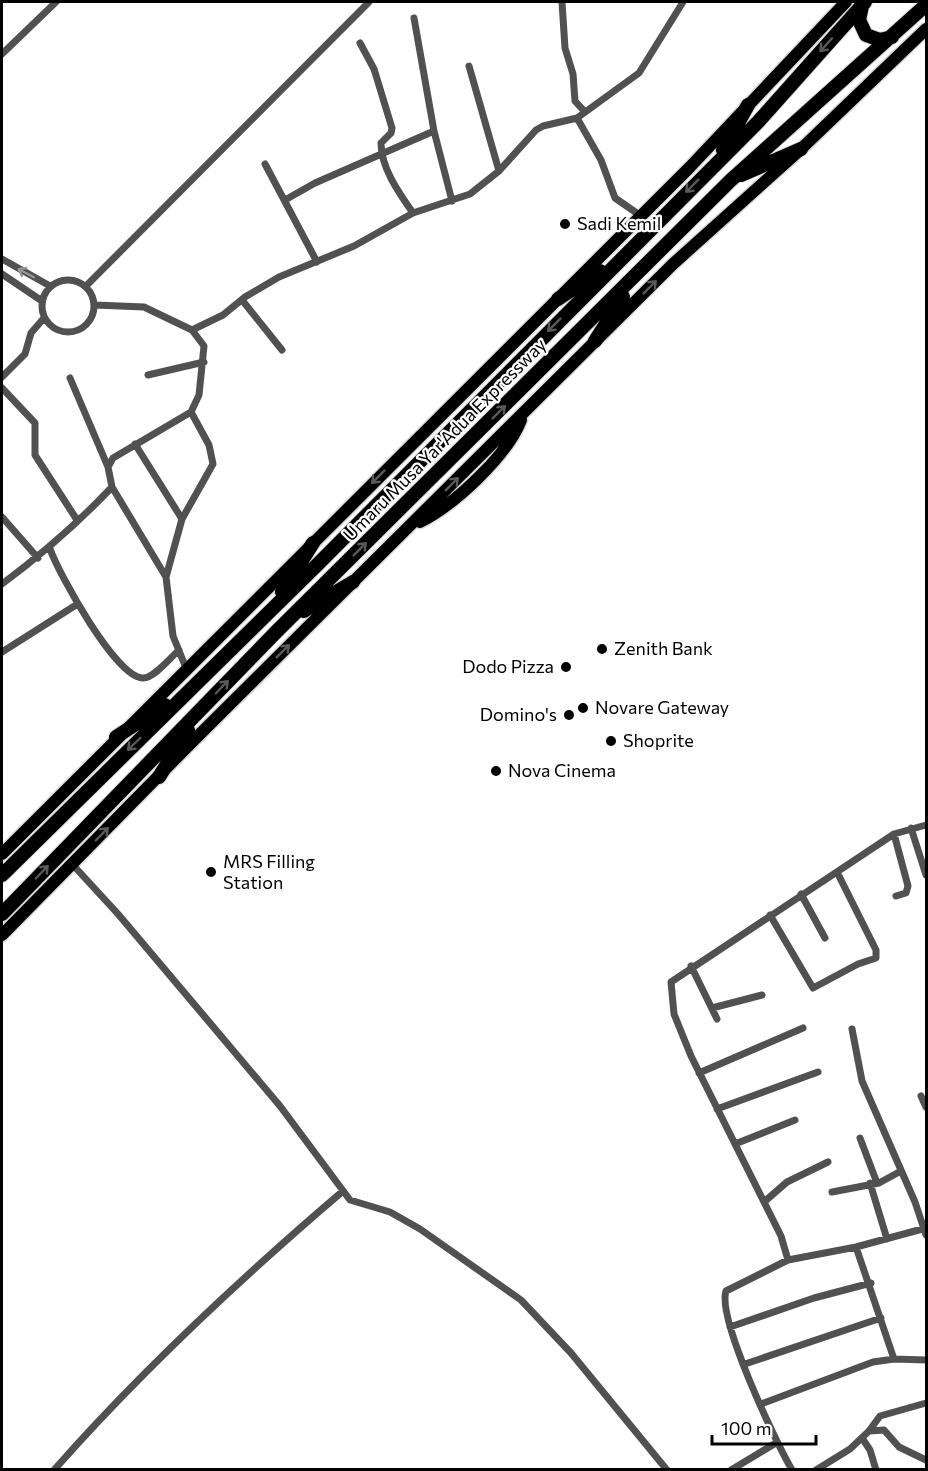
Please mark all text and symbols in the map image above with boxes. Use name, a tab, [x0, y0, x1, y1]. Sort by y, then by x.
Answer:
one-way arrow	[819, 37, 833, 52]
one-way arrow	[684, 179, 699, 194]
place label: Sadi Kemil	[577, 212, 661, 234]
marker: Sadi Kemil	[558, 217, 572, 231]
one-way arrow	[18, 267, 35, 279]
one-way arrow	[642, 280, 657, 295]
one-way arrow	[547, 318, 562, 332]
street label: Umaru Musa Yar'Adua Expressway	[338, 333, 550, 545]
one-way arrow	[491, 405, 506, 420]
one-way arrow	[371, 470, 385, 485]
one-way arrow	[444, 477, 459, 491]
one-way arrow	[352, 542, 367, 556]
place label: Zenith Bank	[614, 637, 713, 659]
marker: Zenith Bank	[595, 642, 609, 656]
one-way arrow	[276, 644, 291, 658]
place label: Dodo Pizza	[462, 655, 554, 677]
marker: Dodo Pizza	[559, 660, 573, 674]
one-way arrow	[215, 680, 229, 695]
place label: Novare Gateway	[595, 696, 729, 718]
marker: Novare Gateway	[576, 701, 590, 715]
place label: Domino's	[480, 703, 557, 725]
marker: Domino's	[562, 708, 576, 722]
place label: Shoprite	[623, 729, 694, 751]
marker: Shoprite	[604, 734, 618, 748]
one-way arrow	[126, 737, 141, 752]
place label: Nova Cinema	[508, 759, 616, 781]
marker: Nova Cinema	[489, 764, 503, 778]
one-way arrow	[94, 827, 109, 842]
place label: MRS Filling Station	[223, 850, 315, 893]
one-way arrow	[35, 865, 50, 880]
marker: MRS Filling Station	[204, 865, 218, 879]
scale bar	[712, 1408, 816, 1446]
text: 100 m	[721, 1417, 771, 1439]

